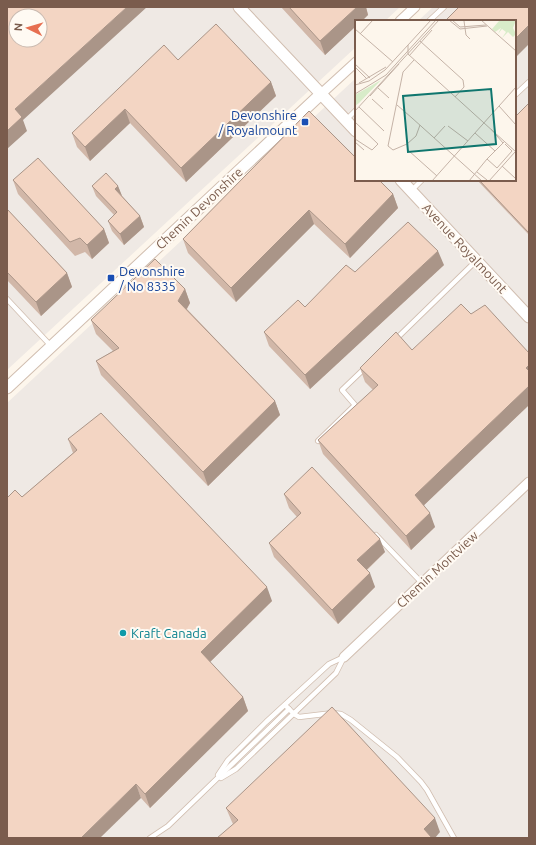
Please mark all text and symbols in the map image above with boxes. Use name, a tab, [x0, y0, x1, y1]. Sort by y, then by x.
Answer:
north arrow	[8, 8, 48, 48]
inset map	[355, 20, 516, 181]
text: N	[12, 23, 24, 32]
place label: Devonshire / Royalmount	[217, 108, 297, 137]
marker: Devonshire / Royalmount	[300, 117, 310, 127]
street label: Chemin Devonshire	[153, 164, 245, 252]
street label: Avenue Royalmount	[420, 200, 510, 296]
place label: Devonshire / No 8335	[118, 264, 185, 293]
marker: Devonshire / No 8335	[106, 273, 116, 283]
street label: Chemin Montview	[394, 528, 480, 610]
place label: Kraft Canada	[131, 626, 207, 640]
marker: Kraft Canada	[118, 628, 128, 638]

